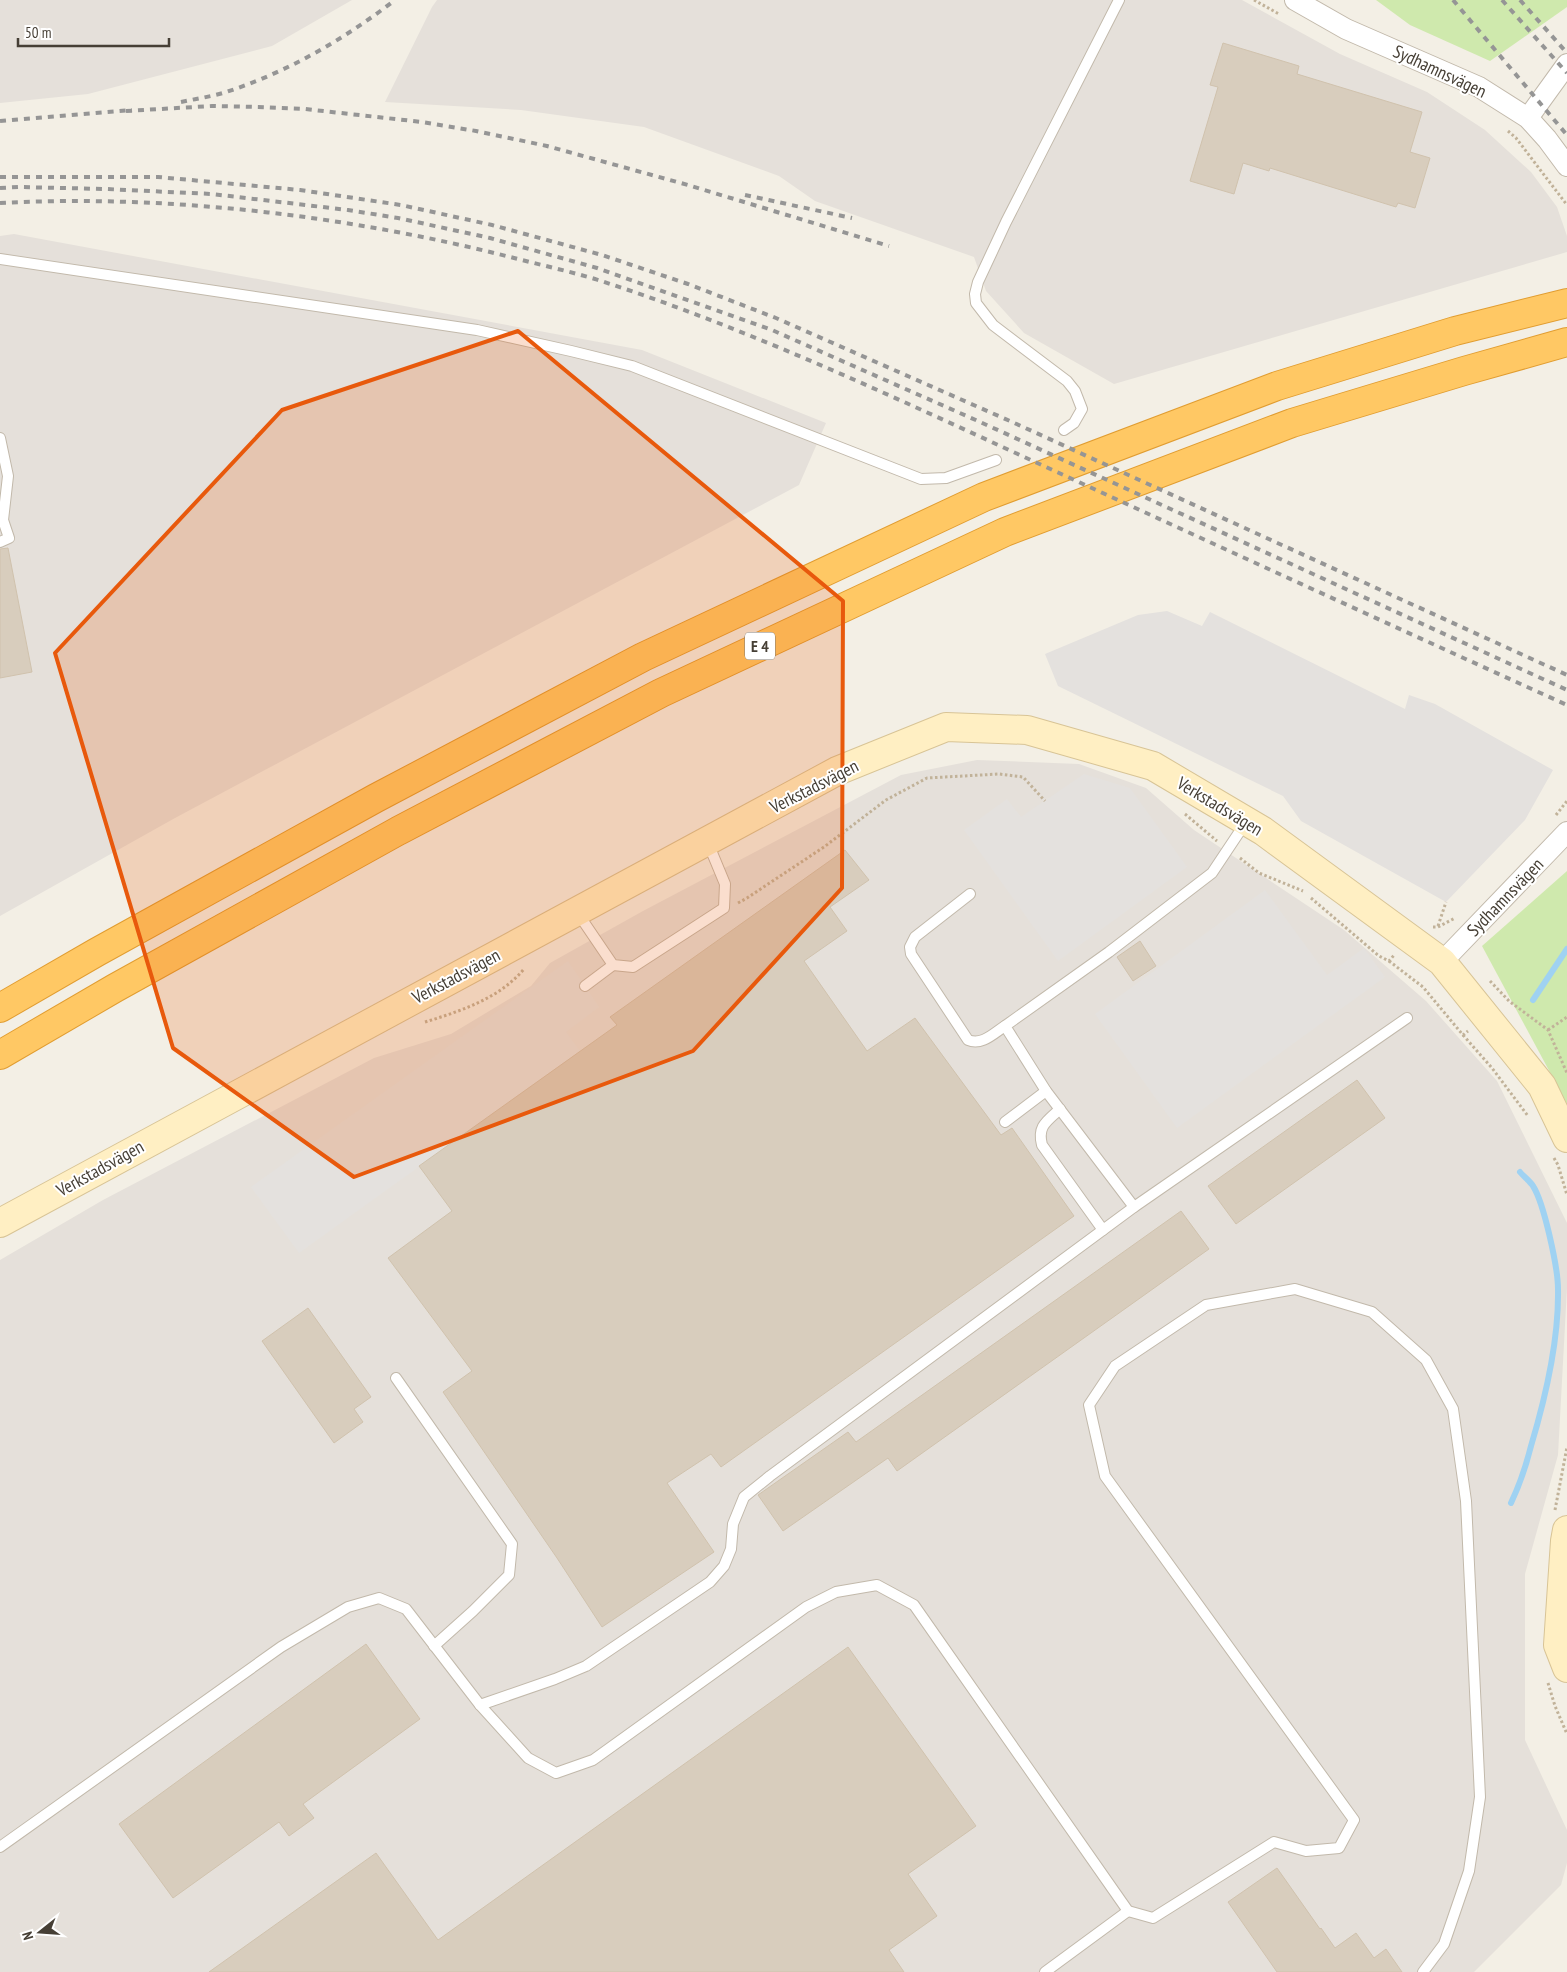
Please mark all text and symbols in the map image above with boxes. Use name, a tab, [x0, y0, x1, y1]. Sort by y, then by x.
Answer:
scale bar	[18, 15, 169, 47]
text: 50 m	[25, 23, 51, 42]
street label: Sydhamnsvägen	[1390, 39, 1490, 103]
road number: E 4	[745, 632, 775, 659]
street label: Verkstadsvägen	[765, 754, 862, 819]
street label: Verkstadsvägen	[1172, 771, 1267, 841]
street label: Sydhamnsvägen	[1462, 853, 1548, 941]
street label: Verkstadsvägen	[407, 943, 504, 1009]
street label: Verkstadsvägen	[51, 1135, 148, 1202]
north arrow	[15, 1907, 65, 1957]
text: N	[18, 1930, 37, 1942]

